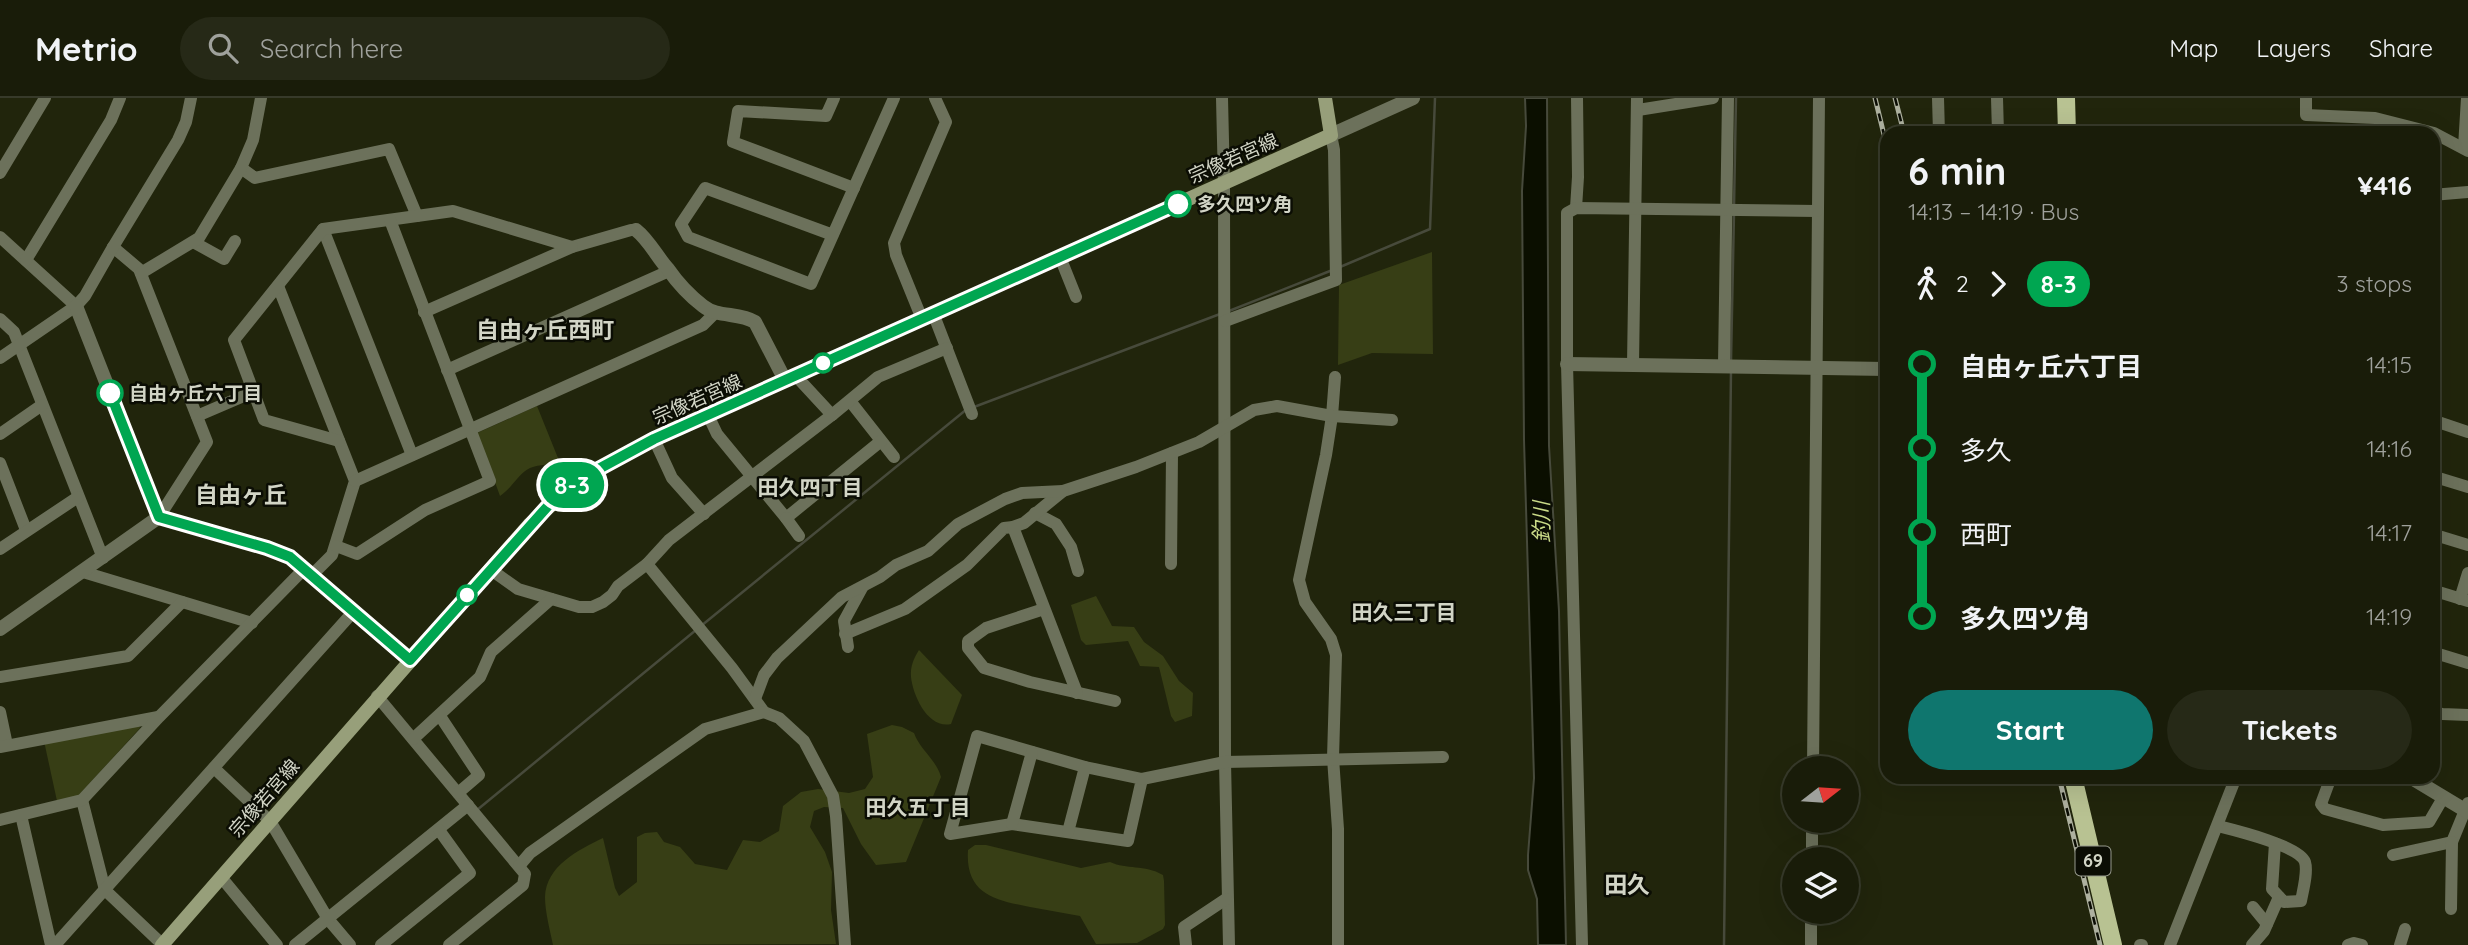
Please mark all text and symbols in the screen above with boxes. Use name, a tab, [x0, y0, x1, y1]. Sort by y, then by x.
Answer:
search box	[180, 17, 670, 80]
text: Metrio	[35, 28, 138, 69]
icon: search	[204, 29, 242, 67]
text: Search here	[260, 32, 403, 65]
text: Map	[2169, 33, 2218, 63]
text: Layers	[2256, 33, 2331, 63]
text: Share	[2369, 33, 2433, 63]
street label: 宗像若宮線	[1185, 128, 1281, 188]
text: 6 min	[1908, 147, 2006, 195]
text: ¥416	[2358, 169, 2412, 202]
marker: 多久四ツ角	[1165, 191, 1191, 217]
place label: 多久四ツ角	[1197, 192, 1292, 216]
text: 14:13 – 14:19 · Bus	[1908, 197, 2079, 226]
icon: walk	[1908, 265, 1946, 303]
icon: forward	[1979, 265, 2017, 303]
text: 2	[1956, 269, 1969, 298]
text: 8-3	[2041, 269, 2076, 299]
text: 3 stops	[2337, 269, 2412, 298]
district label: 自由ヶ丘西町	[476, 315, 614, 344]
text: 自由ヶ丘六丁目	[1960, 350, 2142, 383]
text: 14:15	[2366, 350, 2412, 379]
unlabelled marker	[813, 353, 833, 373]
street label: 宗像若宮線	[649, 369, 745, 429]
marker: 自由ヶ丘六丁目	[97, 380, 123, 406]
place label: 自由ヶ丘六丁目	[129, 381, 262, 405]
text: 多久	[1960, 434, 2012, 467]
text: 14:16	[2367, 434, 2412, 463]
line badge: 8-3	[532, 462, 612, 508]
text: 8-3	[554, 470, 590, 500]
district label: 田久四丁目	[758, 474, 863, 500]
district label: 自由ヶ丘	[195, 480, 287, 509]
water label: 釣川	[1528, 499, 1554, 543]
text: 西町	[1960, 518, 2012, 551]
text: 14:17	[2367, 518, 2412, 547]
unlabelled marker	[457, 585, 477, 605]
district label: 田久三丁目	[1352, 599, 1457, 625]
text: 多久四ツ角	[1960, 602, 2090, 635]
text: 14:19	[2366, 602, 2412, 631]
button: Start	[1908, 690, 2153, 770]
button: Tickets	[2167, 690, 2412, 770]
street label: 宗像若宮線	[224, 754, 304, 842]
north arrow	[1782, 756, 1858, 833]
map controls	[1782, 756, 1859, 924]
district label: 田久五丁目	[866, 794, 971, 820]
road number: 69	[2076, 846, 2110, 876]
button: layers	[1782, 847, 1859, 924]
district label: 田久	[1604, 870, 1650, 899]

